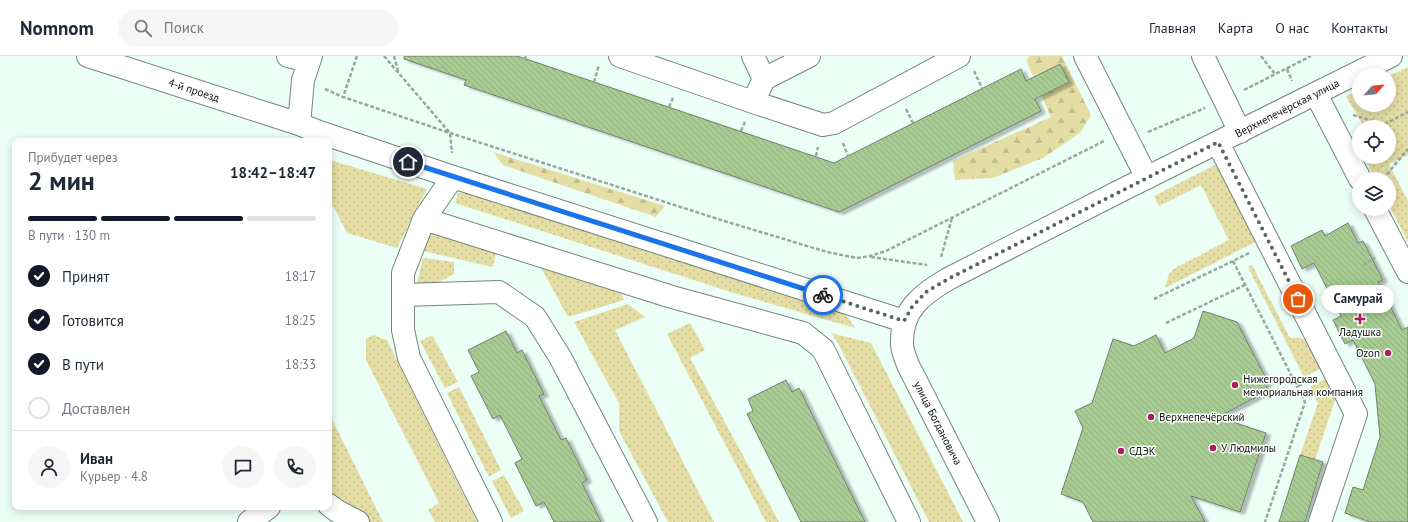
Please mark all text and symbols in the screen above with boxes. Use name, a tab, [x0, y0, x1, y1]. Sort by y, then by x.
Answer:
search box	[118, 10, 398, 46]
text: Nomnom	[20, 16, 94, 40]
icon: search	[132, 17, 154, 39]
text: Поиск	[164, 18, 204, 37]
text: Главная	[1149, 19, 1196, 37]
text: Карта	[1218, 19, 1253, 37]
text: О нас	[1275, 19, 1309, 37]
text: Контакты	[1331, 19, 1388, 37]
north arrow	[1352, 68, 1396, 112]
map controls	[1352, 68, 1396, 216]
street label: 4-й проезд	[167, 75, 221, 105]
street label: Верхнепечёрская улица	[1233, 76, 1341, 140]
button: locate	[1352, 120, 1396, 164]
pin	[391, 145, 425, 179]
text: Прибудет через	[28, 149, 118, 166]
icon: home	[397, 151, 419, 173]
text: 18:42–18:47	[230, 163, 316, 182]
text: 2 мин	[28, 164, 95, 197]
button: layers	[1352, 172, 1396, 216]
text: В пути · 130 m	[28, 227, 110, 244]
icon: check	[28, 265, 50, 287]
text: Принят	[62, 267, 109, 286]
text: 18:17	[285, 268, 316, 285]
courier	[803, 275, 843, 315]
pin	[1281, 282, 1315, 316]
icon: bike	[812, 284, 834, 306]
callout: Самурай	[1322, 285, 1394, 313]
icon: bag	[1287, 288, 1309, 310]
text: Самурай	[1333, 290, 1383, 307]
icon: check	[28, 309, 50, 331]
text: Готовится	[62, 311, 124, 330]
text: 18:25	[285, 312, 316, 329]
marker: Ладушка	[1355, 314, 1365, 324]
place label: Ладушка	[1338, 325, 1381, 339]
place label: Ozon	[1356, 346, 1380, 360]
marker: Ozon	[1383, 348, 1393, 358]
icon: check	[28, 353, 50, 375]
text: В пути	[62, 355, 104, 374]
text: 18:33	[285, 356, 316, 373]
place label: Нижегородская мемориальная компания	[1243, 372, 1363, 399]
street label: улица Богдановича	[911, 379, 965, 467]
marker: Нижегородская мемориальная компания	[1230, 380, 1240, 390]
text: Доставлен	[62, 399, 130, 418]
place label: Верхнепечёрский	[1159, 410, 1245, 424]
marker: Верхнепечёрский	[1146, 412, 1156, 422]
place label: У Людмилы	[1221, 441, 1276, 455]
marker: У Людмилы	[1208, 443, 1218, 453]
place label: СДЭК	[1129, 444, 1156, 458]
button: person	[28, 446, 70, 488]
button: chat	[222, 446, 264, 488]
button: phone	[274, 446, 316, 488]
marker: СДЭК	[1116, 446, 1126, 456]
text: Иван	[80, 449, 113, 468]
text: Курьер · 4.8	[80, 468, 148, 485]

